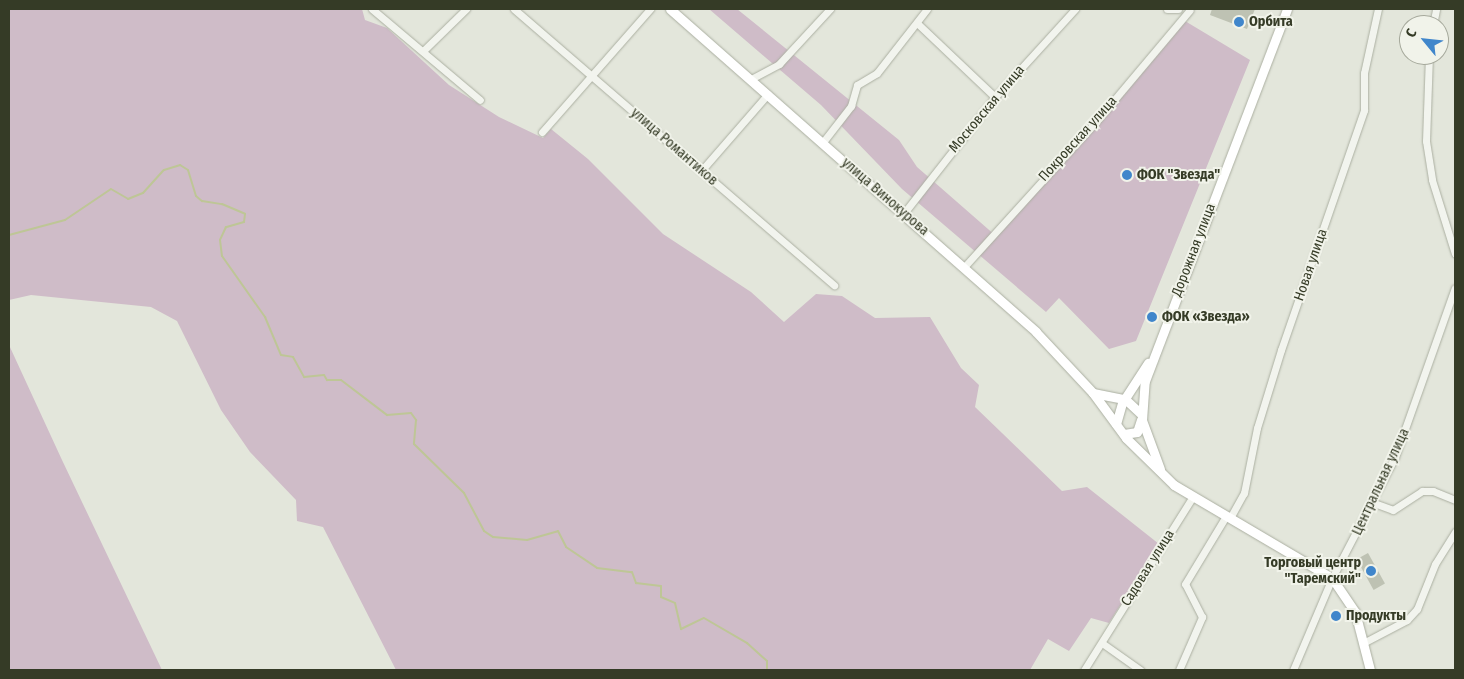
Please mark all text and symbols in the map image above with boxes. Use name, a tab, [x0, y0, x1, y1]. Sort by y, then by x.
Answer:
place label: Орбита	[1249, 14, 1293, 30]
north arrow	[1399, 15, 1449, 65]
marker: Орбита	[1233, 16, 1245, 28]
text: С	[1402, 26, 1420, 40]
street label: Московская улица	[946, 62, 1028, 156]
street label: Покровская улица	[1035, 93, 1121, 185]
street label: улица Романтиков	[627, 105, 721, 189]
street label: улица Винокурова	[838, 155, 932, 239]
place label: ФОК "Звезда"	[1137, 167, 1220, 183]
marker: ФОК "Звезда"	[1121, 169, 1133, 181]
street label: Дорожная улица	[1169, 201, 1219, 299]
street label: Новая улица	[1291, 227, 1331, 303]
place label: ФОК «Звезда»	[1162, 309, 1250, 325]
marker: ФОК «Звезда»	[1146, 311, 1158, 323]
street label: Центральная улица	[1349, 426, 1413, 538]
street label: Садовая улица	[1118, 527, 1178, 609]
place label: Торговый центр "Таремский"	[1264, 555, 1361, 588]
marker: Торговый центр "Таремский"	[1365, 565, 1377, 577]
place label: Продукты	[1346, 608, 1406, 624]
marker: Продукты	[1330, 610, 1342, 622]

